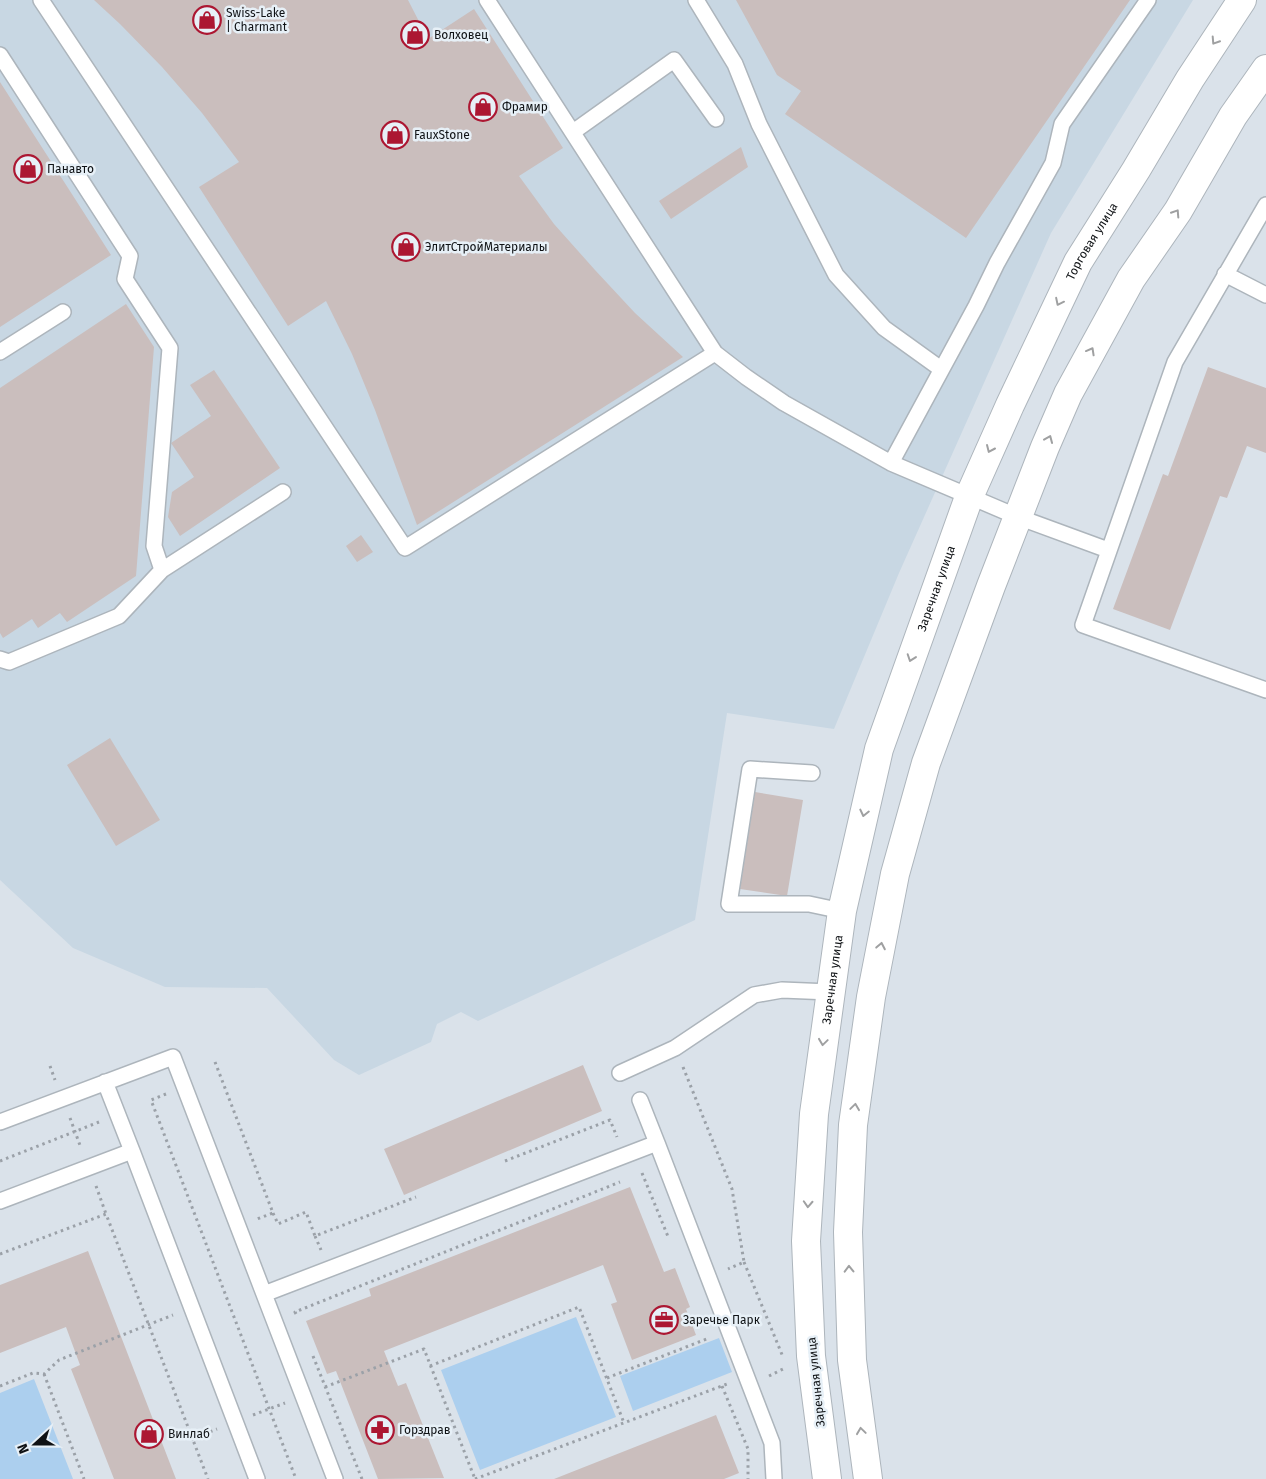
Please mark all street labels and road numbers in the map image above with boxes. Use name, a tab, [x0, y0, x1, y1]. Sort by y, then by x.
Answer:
street label: Торговая улица	[1063, 200, 1121, 282]
street label: Заречная улица	[915, 544, 958, 633]
street label: Заречная улица	[819, 934, 846, 1025]
street label: Заречная улица	[804, 1337, 828, 1427]

